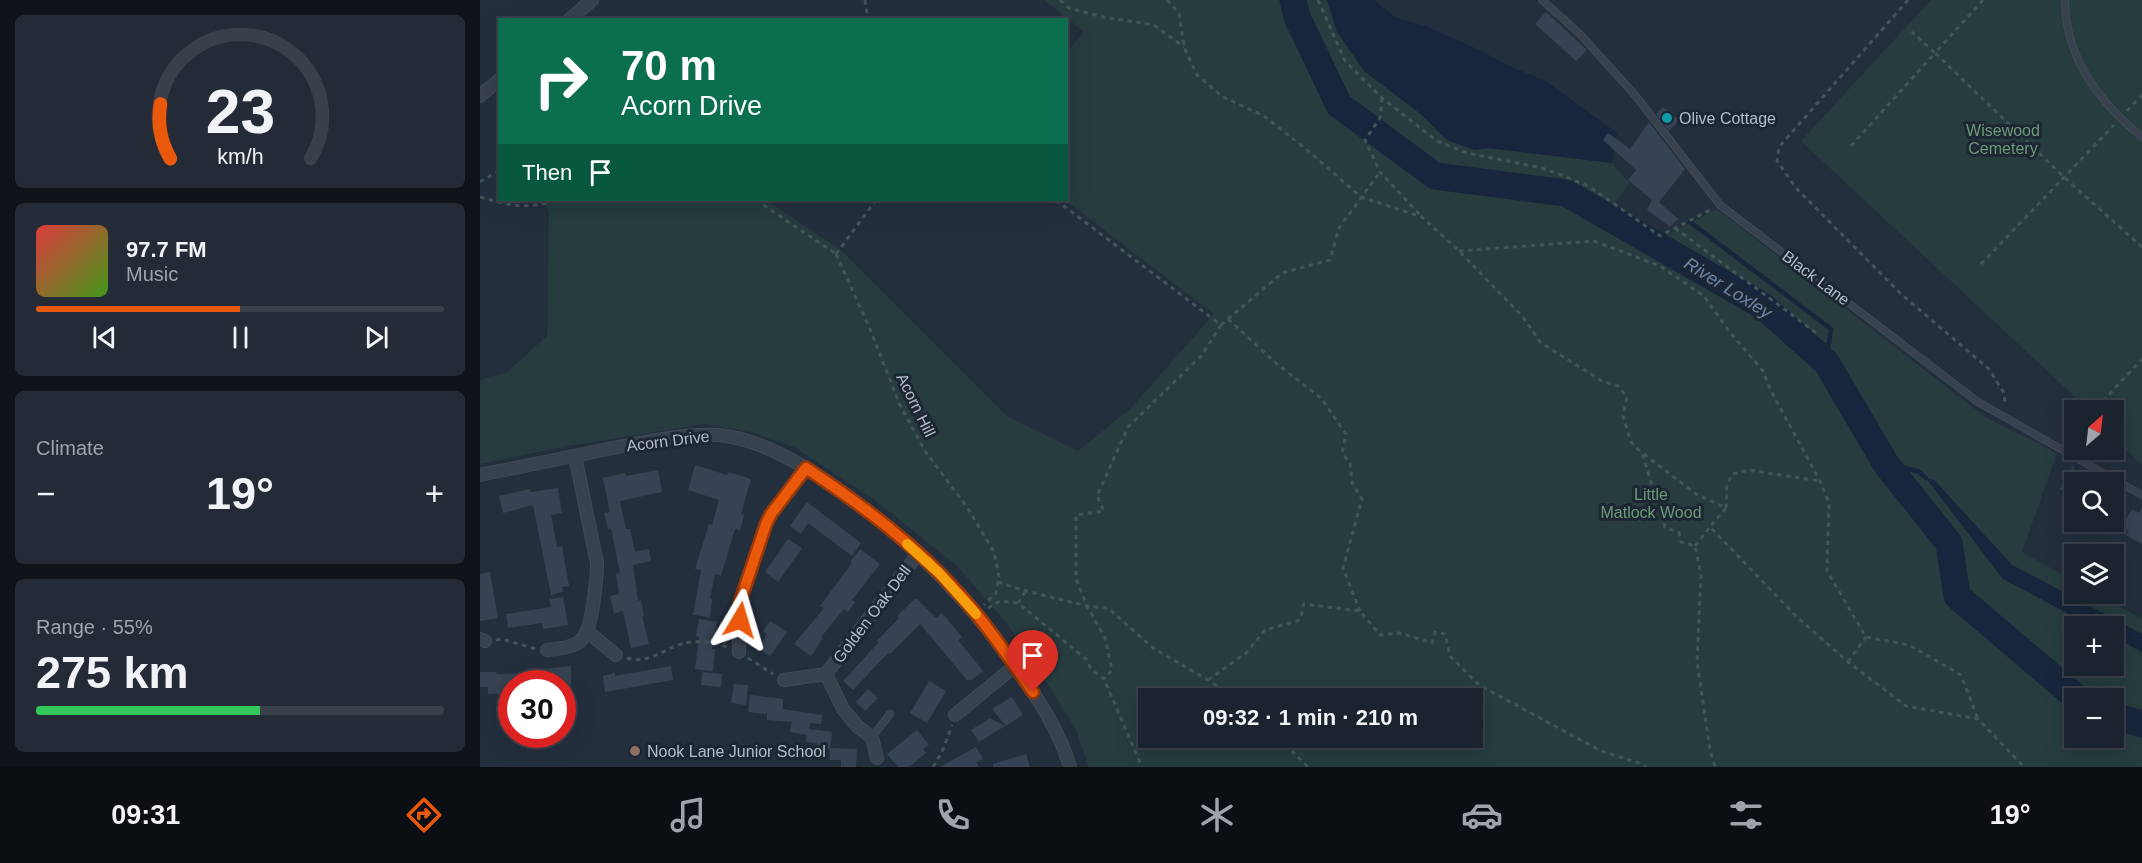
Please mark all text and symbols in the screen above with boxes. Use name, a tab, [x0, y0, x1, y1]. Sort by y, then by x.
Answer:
icon: right	[522, 42, 600, 120]
text: 70 m	[621, 42, 717, 89]
text: 23	[205, 77, 275, 146]
text: Acorn Drive	[621, 91, 762, 121]
place label: Olive Cottage	[1679, 110, 1776, 127]
marker: Olive Cottage	[1660, 111, 1674, 125]
park label: Wisewood Cemetery	[1966, 122, 2040, 157]
text: km/h	[217, 145, 263, 169]
icon: arrive	[584, 156, 617, 189]
text: Then	[522, 160, 572, 185]
text: 97.7 FM	[126, 237, 207, 262]
street label: Black Lane	[1779, 247, 1853, 309]
water label: River Loxley	[1681, 253, 1776, 323]
text: Music	[126, 263, 178, 285]
icon: previous	[88, 321, 121, 354]
icon: pause	[224, 321, 257, 354]
icon: next	[360, 321, 393, 354]
street label: Acorn Hill	[893, 371, 939, 439]
north arrow	[2064, 400, 2124, 460]
map controls	[2064, 400, 2124, 748]
street label: Acorn Drive	[625, 427, 711, 455]
text: Climate	[36, 437, 104, 459]
text: 19°	[206, 468, 274, 519]
button: search	[2064, 472, 2124, 532]
text: −	[36, 475, 55, 512]
text: +	[425, 475, 444, 512]
park label: Little Matlock Wood	[1600, 486, 1702, 521]
button: layers	[2064, 544, 2124, 604]
street label: Golden Oak Dell	[830, 562, 914, 666]
position arrow	[708, 588, 772, 652]
text: Range · 55%	[36, 616, 153, 638]
button: +	[2064, 616, 2124, 676]
pin	[1007, 630, 1058, 692]
icon: arrive	[1016, 639, 1049, 672]
text: 275 km	[36, 647, 189, 698]
speed limit sign: 30	[498, 670, 576, 748]
button: −	[2064, 688, 2124, 748]
text: 09:32 · 1 min · 210 m	[1203, 705, 1418, 730]
place label: Nook Lane Junior School	[647, 743, 826, 760]
marker: Nook Lane Junior School	[628, 744, 642, 758]
icon: directions	[403, 794, 445, 836]
icon: music	[667, 794, 709, 836]
icon: phone	[932, 794, 974, 836]
icon: climate	[1196, 794, 1238, 836]
icon: car	[1461, 794, 1503, 836]
icon: filters	[1725, 794, 1767, 836]
text: 09:31	[111, 800, 180, 830]
text: 19°	[1990, 800, 2031, 830]

